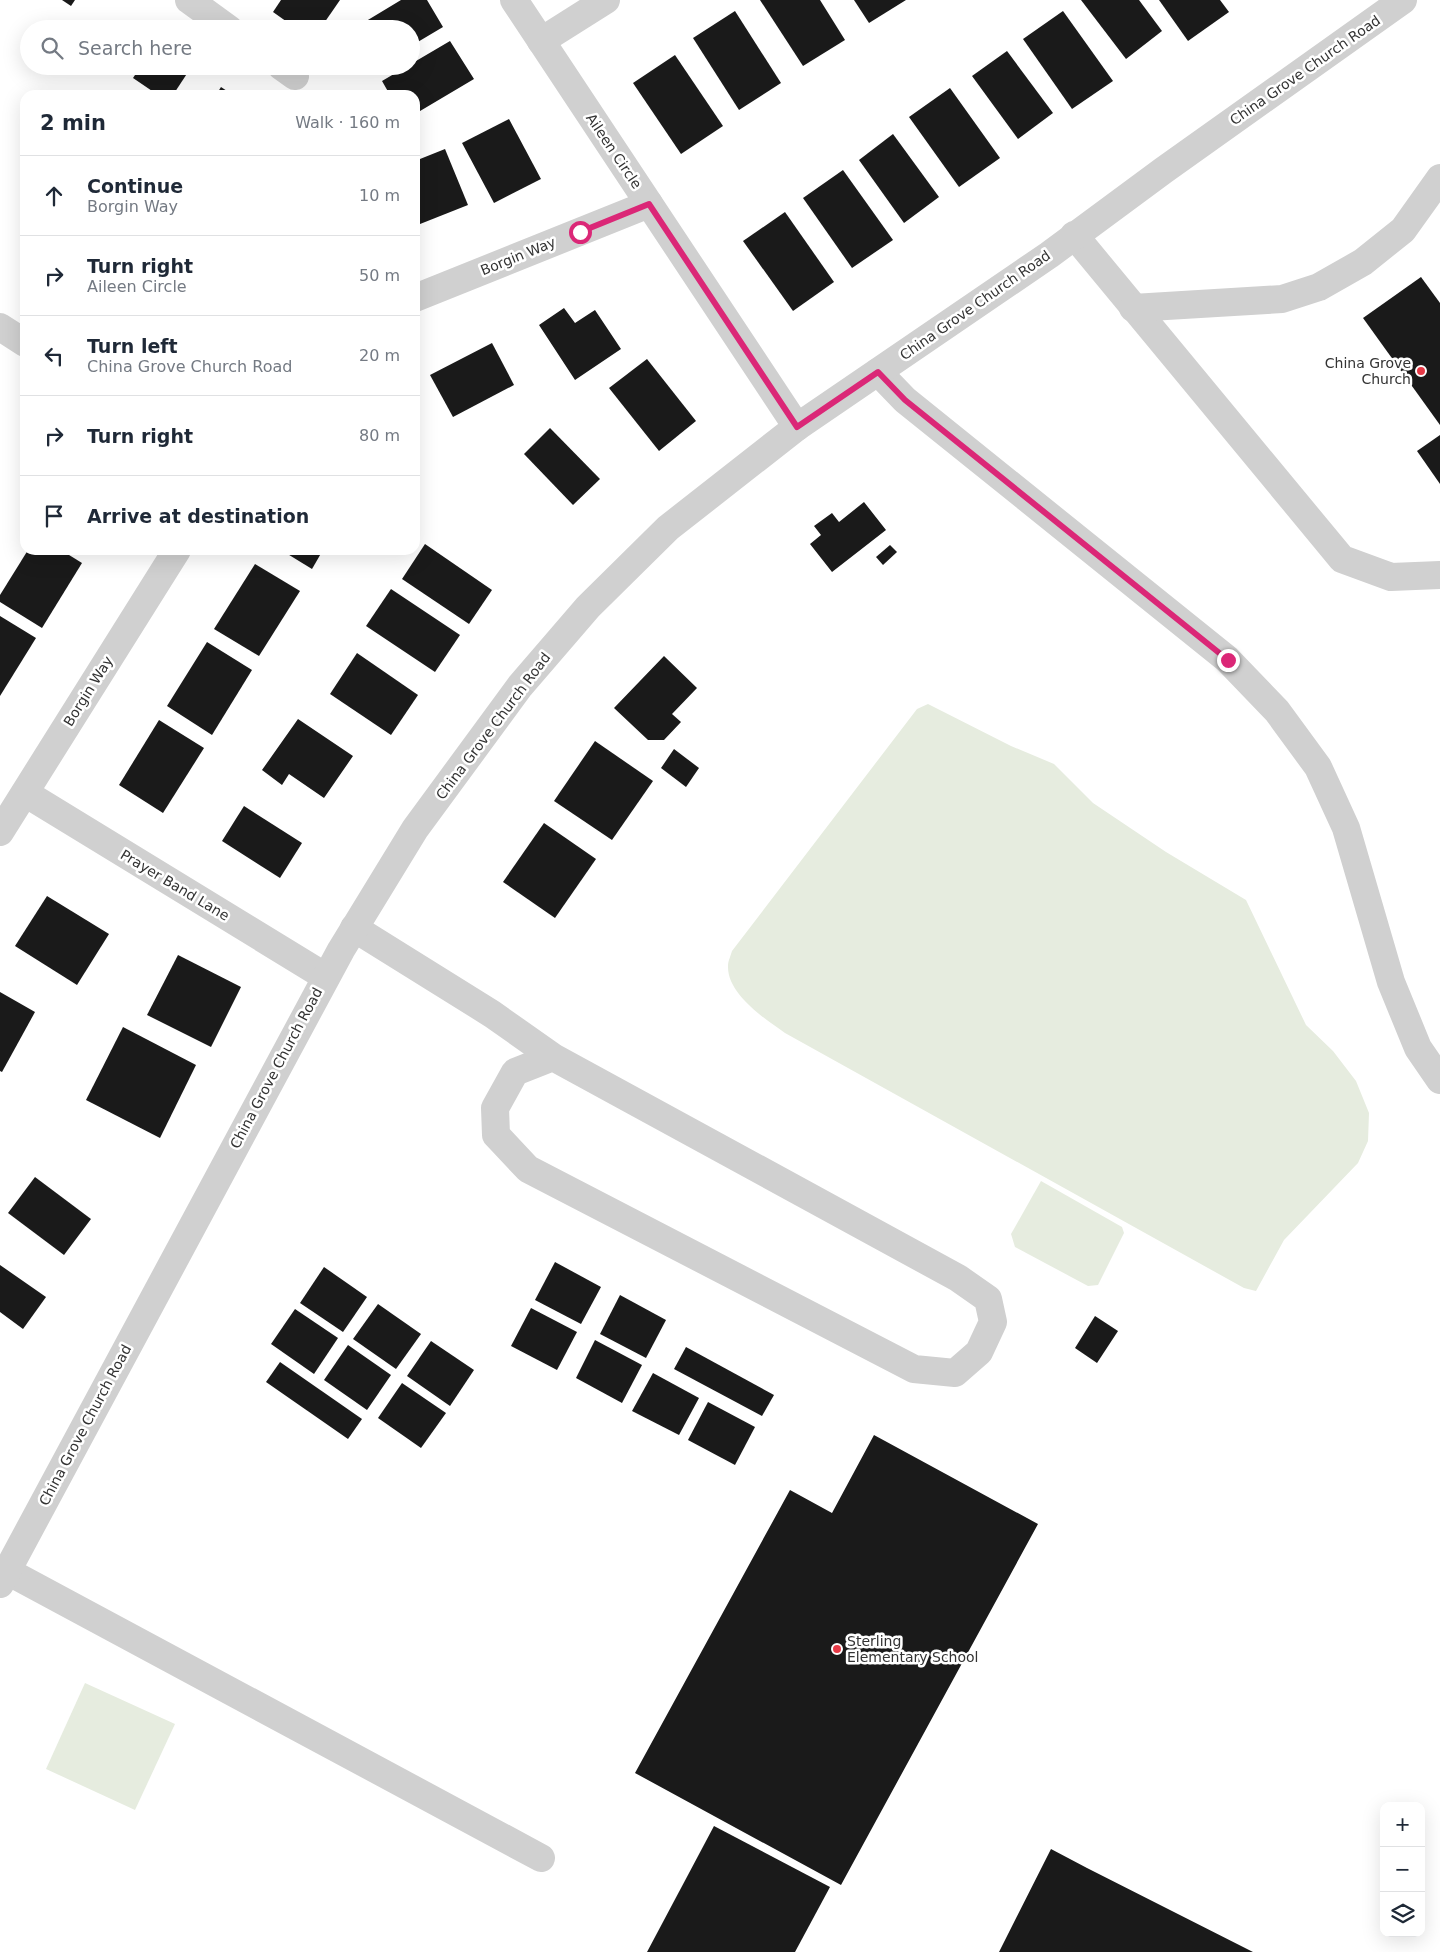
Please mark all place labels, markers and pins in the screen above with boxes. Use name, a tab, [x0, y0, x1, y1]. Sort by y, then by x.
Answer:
place label: China Grove Church	[1325, 355, 1411, 387]
marker: China Grove Church	[1415, 365, 1427, 377]
place label: Sterling Elementary School	[847, 1633, 979, 1665]
marker: Sterling Elementary School	[831, 1643, 843, 1655]

